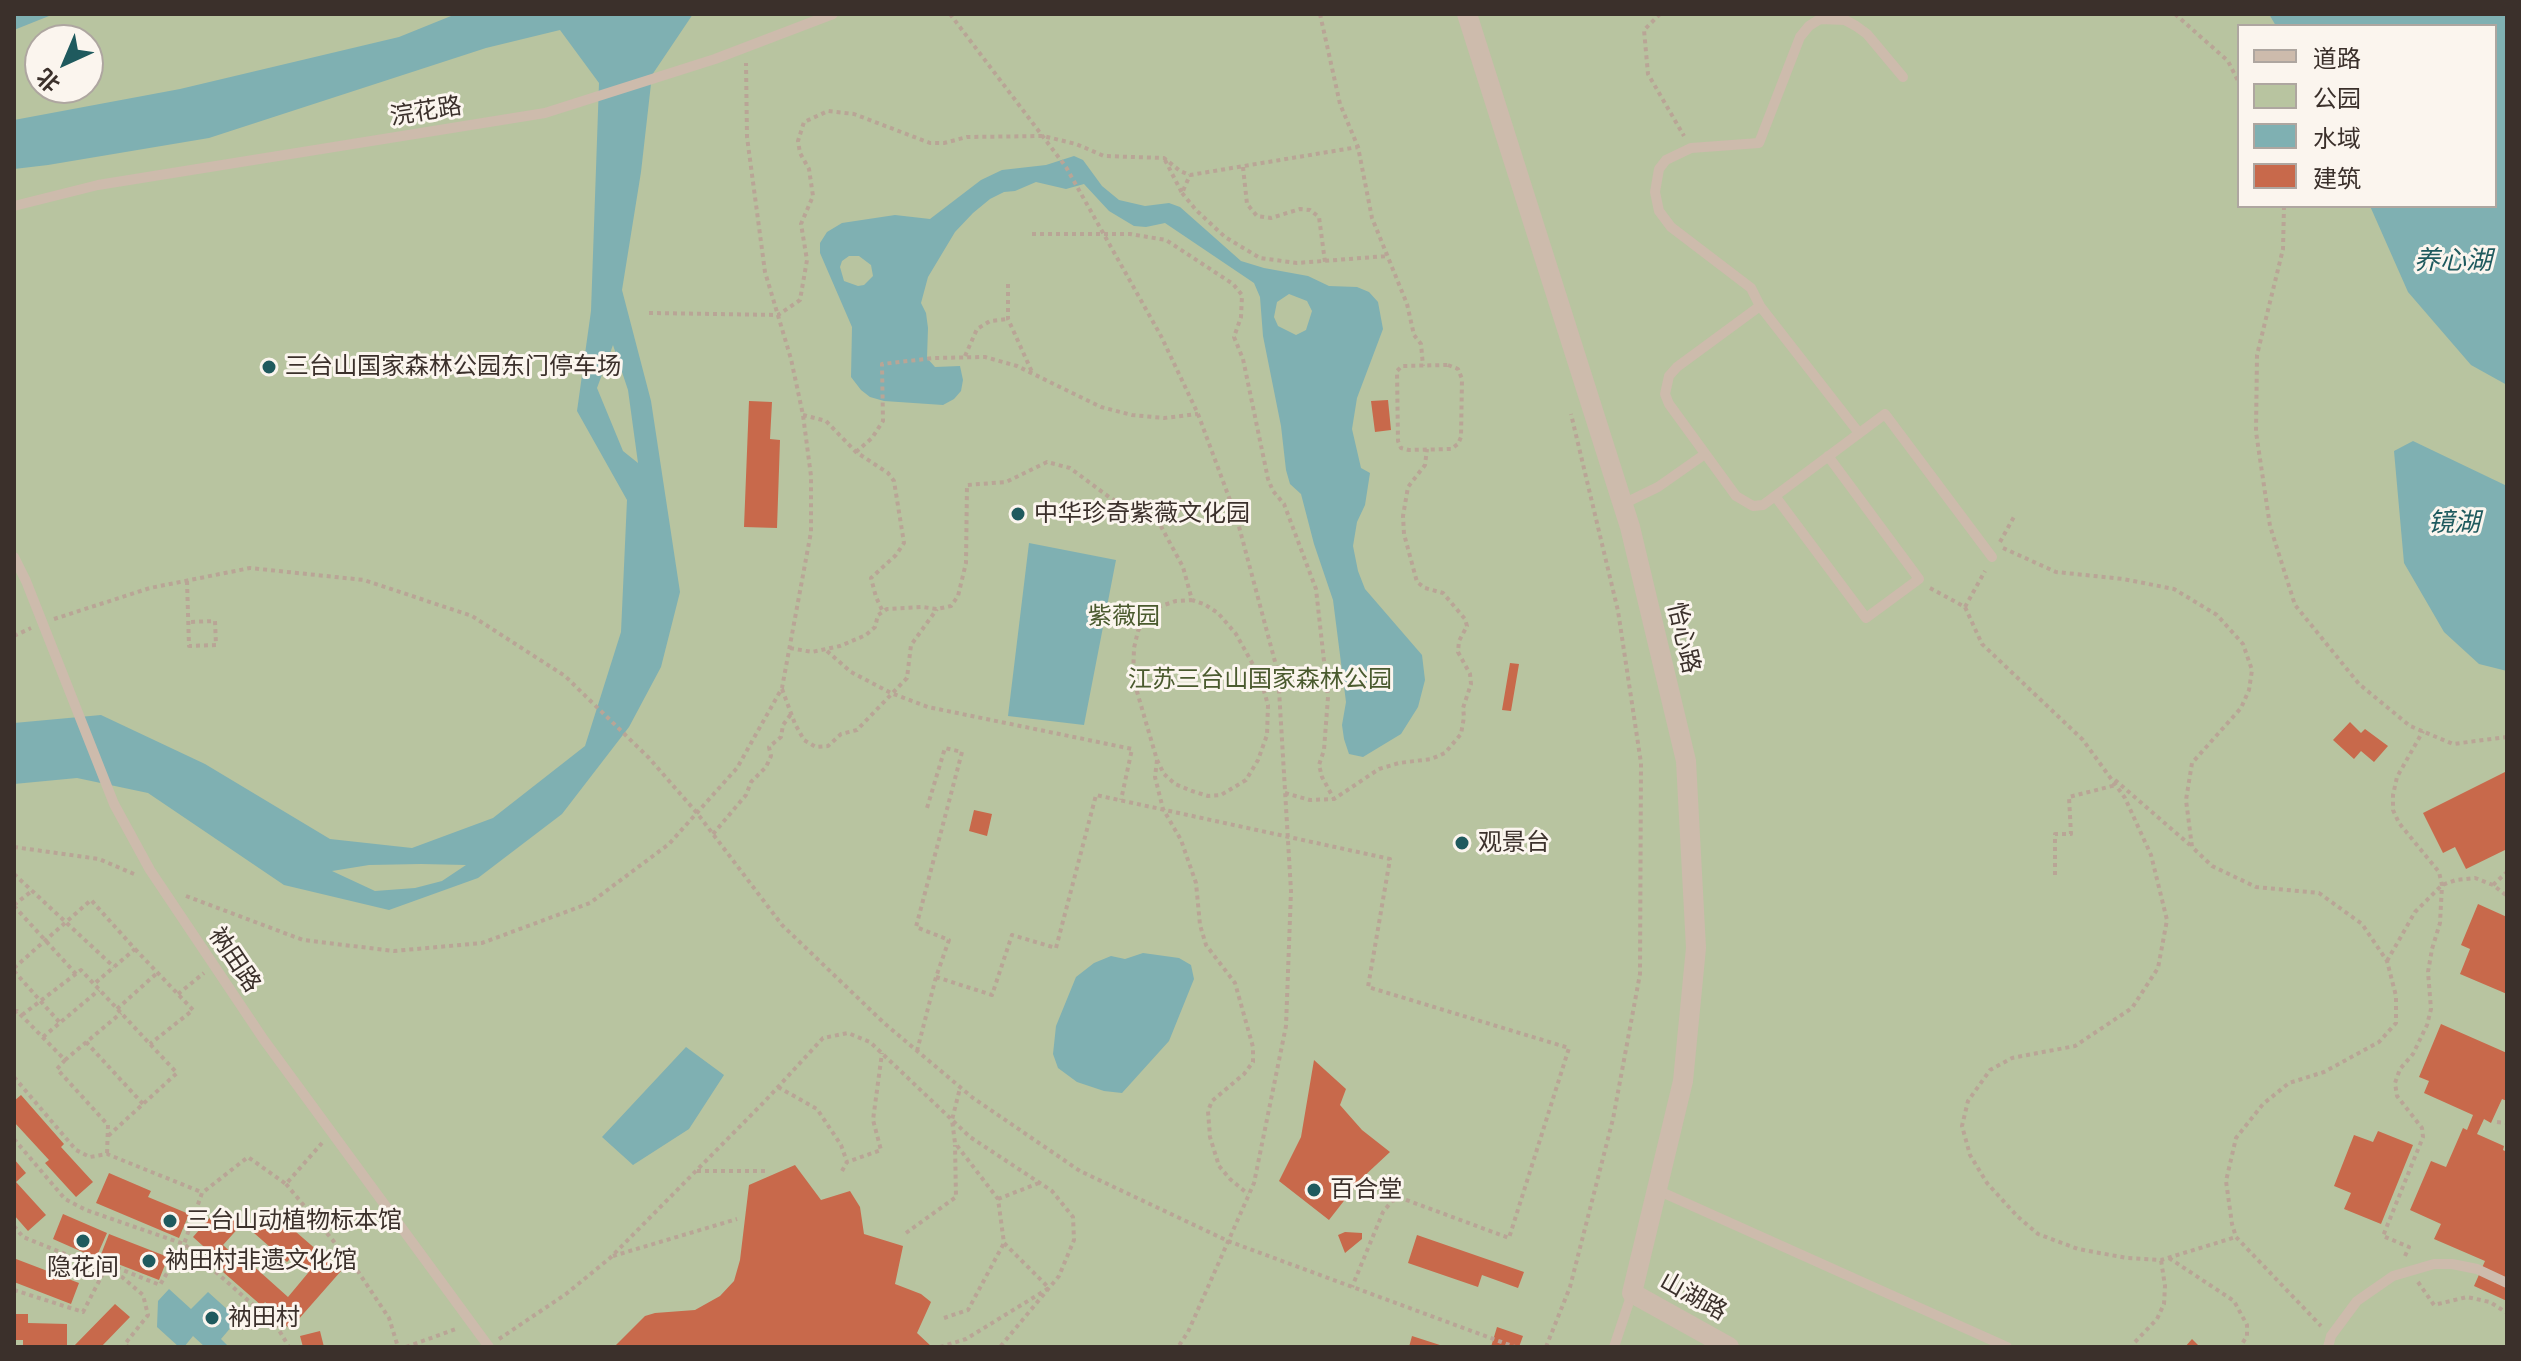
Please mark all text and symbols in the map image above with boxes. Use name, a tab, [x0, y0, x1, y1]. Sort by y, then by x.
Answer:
north arrow	[24, 24, 104, 104]
legend	[2237, 24, 2497, 208]
text: 道路	[2313, 45, 2361, 73]
text: 北	[32, 63, 66, 97]
text: 公园	[2313, 85, 2361, 113]
street label: 浣花路	[388, 92, 464, 132]
text: 水域	[2313, 125, 2361, 153]
text: 建筑	[2313, 165, 2361, 193]
water label: 养心湖	[2414, 246, 2492, 278]
place label: 三台山国家森林公园东门停车场	[285, 353, 621, 381]
marker: 三台山国家森林公园东门停车场	[260, 358, 278, 376]
place label: 中华珍奇紫薇文化园	[1034, 500, 1250, 528]
marker: 中华珍奇紫薇文化园	[1009, 505, 1027, 523]
water label: 镜湖	[2428, 508, 2480, 540]
street label: 怡心路	[1661, 600, 1705, 676]
park label: 紫薇园	[1088, 603, 1160, 631]
park label: 江苏三台山国家森林公园	[1128, 666, 1392, 694]
place label: 观景台	[1478, 829, 1550, 857]
marker: 观景台	[1453, 834, 1471, 852]
street label: 衲田路	[202, 922, 266, 998]
place label: 百合堂	[1330, 1176, 1402, 1204]
marker: 百合堂	[1305, 1181, 1323, 1199]
place label: 三台山动植物标本馆	[186, 1207, 402, 1235]
marker: 三台山动植物标本馆	[161, 1212, 179, 1230]
marker: 隐花间	[74, 1232, 92, 1250]
place label: 衲田村非遗文化馆	[165, 1247, 357, 1275]
marker: 衲田村非遗文化馆	[140, 1252, 158, 1270]
place label: 隐花间	[47, 1254, 119, 1282]
street label: 山湖路	[1655, 1267, 1731, 1327]
place label: 衲田村	[228, 1304, 300, 1332]
marker: 衲田村	[203, 1309, 221, 1327]

